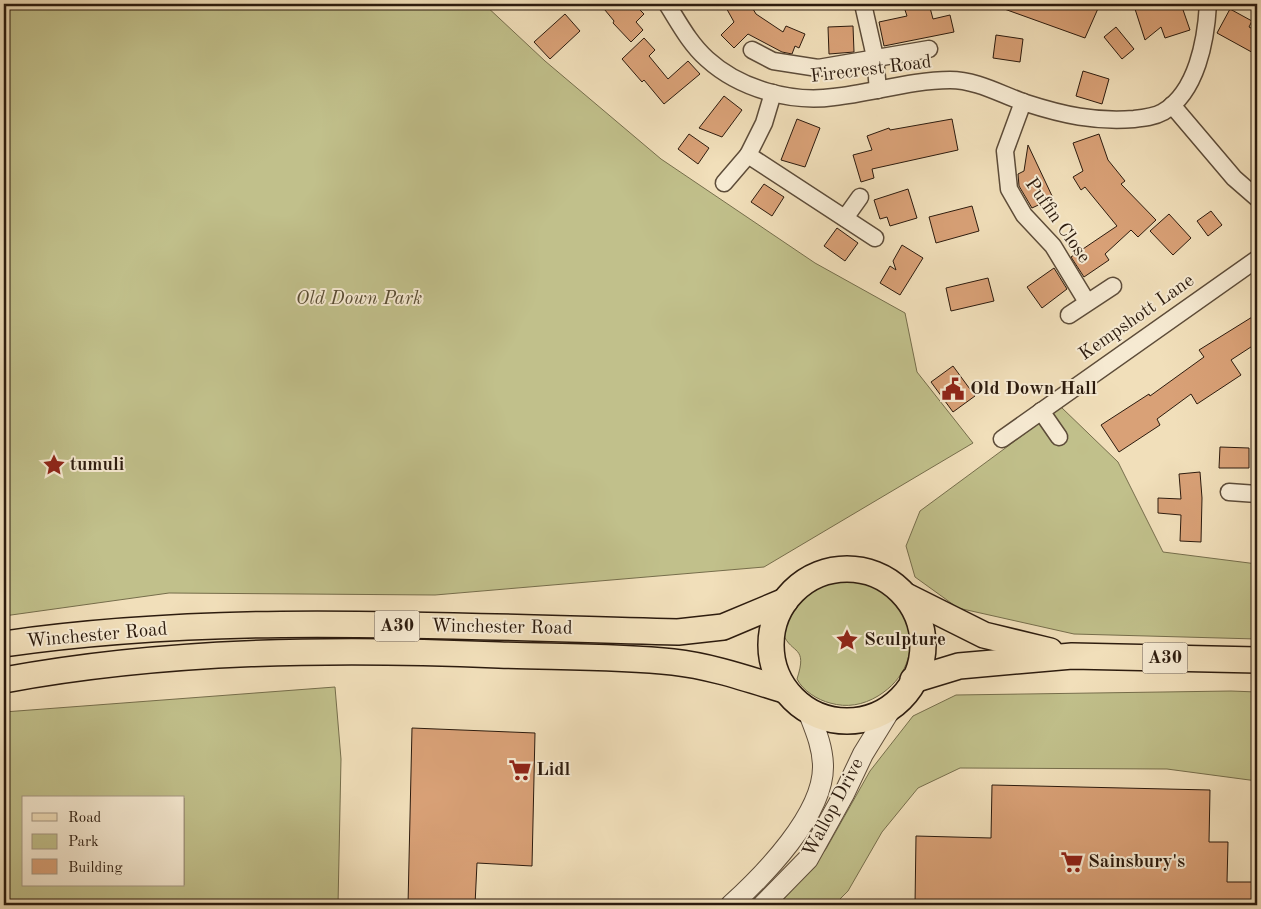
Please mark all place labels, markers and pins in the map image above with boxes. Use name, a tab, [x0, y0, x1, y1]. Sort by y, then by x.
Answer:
public building icon: Old Down Hall	[940, 376, 966, 402]
place label: Old Down Hall	[970, 380, 1097, 399]
place icon: tumuli	[41, 452, 67, 478]
place label: tumuli	[70, 456, 125, 475]
place icon: Sculpture	[834, 627, 860, 653]
place label: Sculpture	[864, 631, 946, 650]
supermarket icon: Lidl	[507, 757, 533, 783]
place label: Lidl	[536, 761, 571, 780]
supermarket icon: Sainsbury's	[1059, 849, 1085, 875]
place label: Sainsbury's	[1088, 853, 1185, 872]

